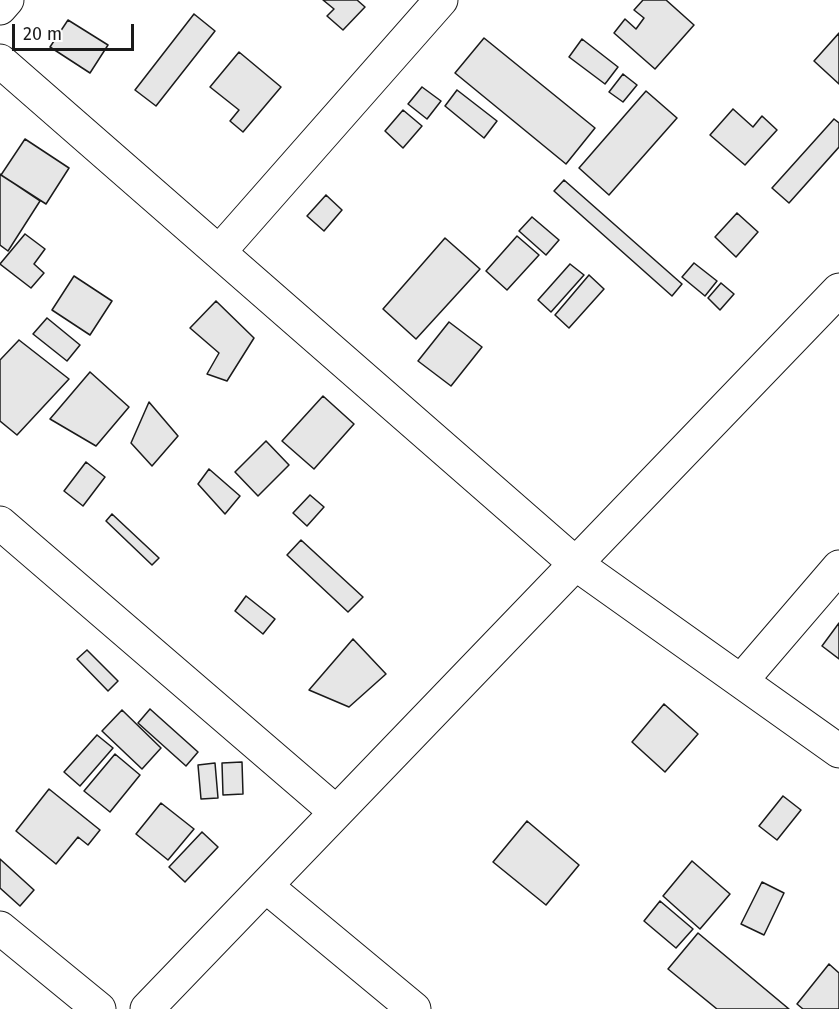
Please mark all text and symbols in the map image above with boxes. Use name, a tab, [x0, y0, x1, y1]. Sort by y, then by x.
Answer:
scale bar	[15, 12, 136, 50]
text: 20 m	[23, 23, 62, 45]

